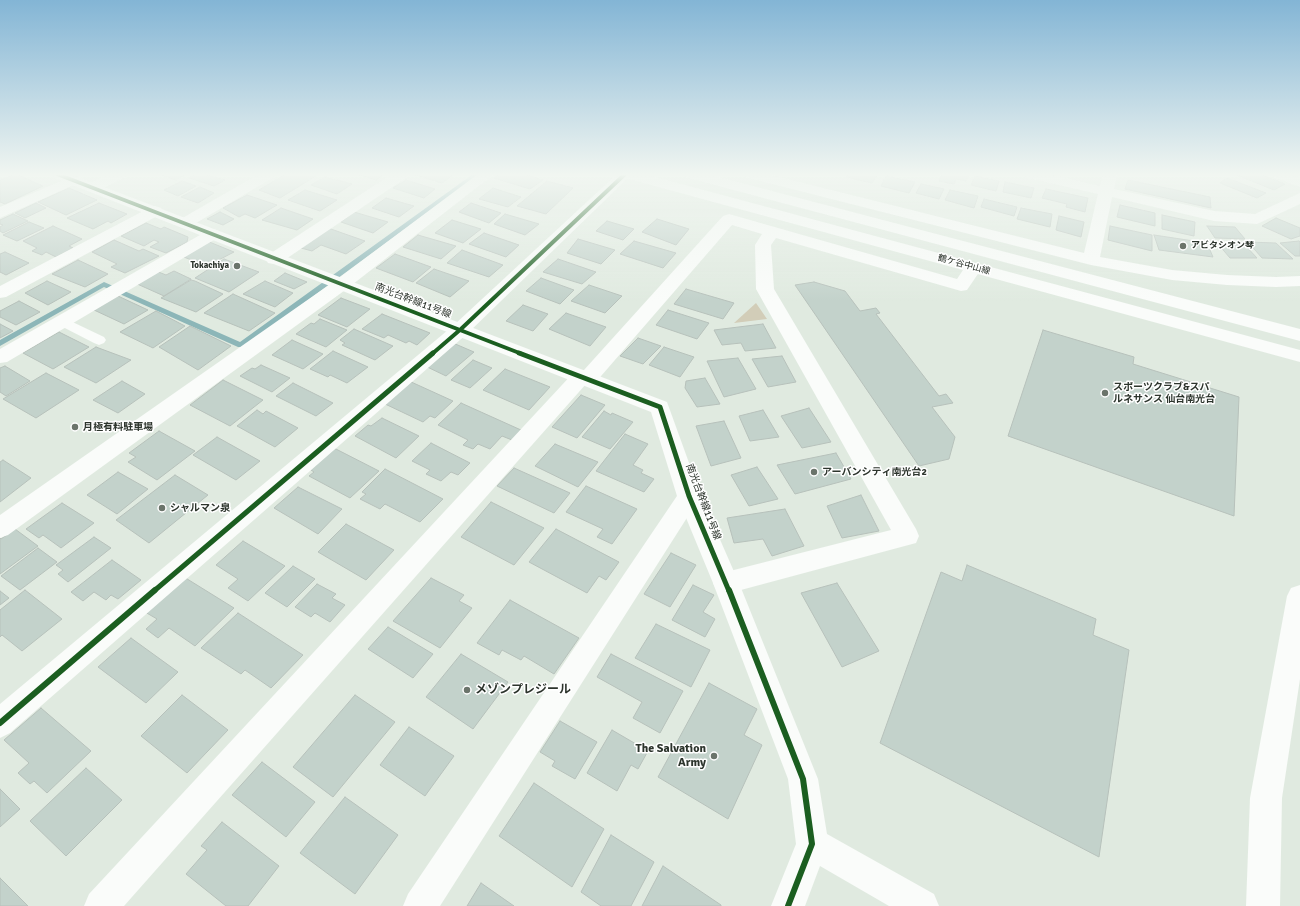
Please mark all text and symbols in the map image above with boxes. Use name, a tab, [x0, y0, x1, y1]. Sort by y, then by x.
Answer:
marker: アビタシオン琴	[1178, 241, 1188, 251]
place label: アビタシオン琴	[1191, 241, 1254, 251]
street label: 鶴ケ谷中山線	[937, 253, 991, 277]
place label: Tokachiya	[190, 261, 229, 271]
marker: Tokachiya	[232, 261, 242, 271]
street label: 南光台幹線11号線	[373, 281, 453, 321]
place label: スポーツクラブ&スパ ルネサンス 仙台南光台	[1113, 381, 1215, 404]
marker: スポーツクラブ&スパ ルネサンス 仙台南光台	[1100, 388, 1110, 398]
place label: 月極有料駐車場	[83, 421, 153, 433]
marker: 月極有料駐車場	[70, 422, 80, 432]
street label: 南光台幹線11号線	[683, 462, 723, 542]
place label: アーバンシティ南光台2	[822, 466, 927, 478]
marker: アーバンシティ南光台2	[809, 467, 819, 477]
place label: シャルマン泉	[170, 502, 230, 514]
marker: シャルマン泉	[157, 503, 167, 513]
place label: メゾンプレジール	[475, 683, 571, 697]
marker: メゾンプレジール	[462, 685, 472, 695]
place label: The Salvation Army	[636, 742, 706, 770]
marker: The Salvation Army	[709, 751, 719, 761]

